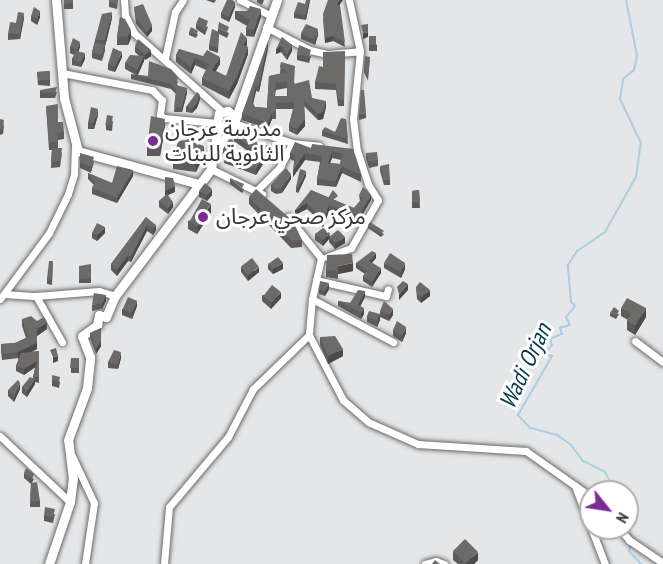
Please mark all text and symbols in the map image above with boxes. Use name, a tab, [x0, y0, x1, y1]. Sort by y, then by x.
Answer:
place label: مدرسة عرجان الثانوية للبنات	[165, 115, 284, 166]
marker: مدرسة عرجان الثانوية للبنات	[146, 134, 160, 148]
place label: مركز صحي عرجان	[216, 204, 366, 230]
marker: مركز صحي عرجان	[194, 208, 212, 226]
water label: Wadi Orjan	[493, 319, 557, 413]
north arrow	[579, 480, 639, 540]
text: N	[612, 509, 634, 527]

